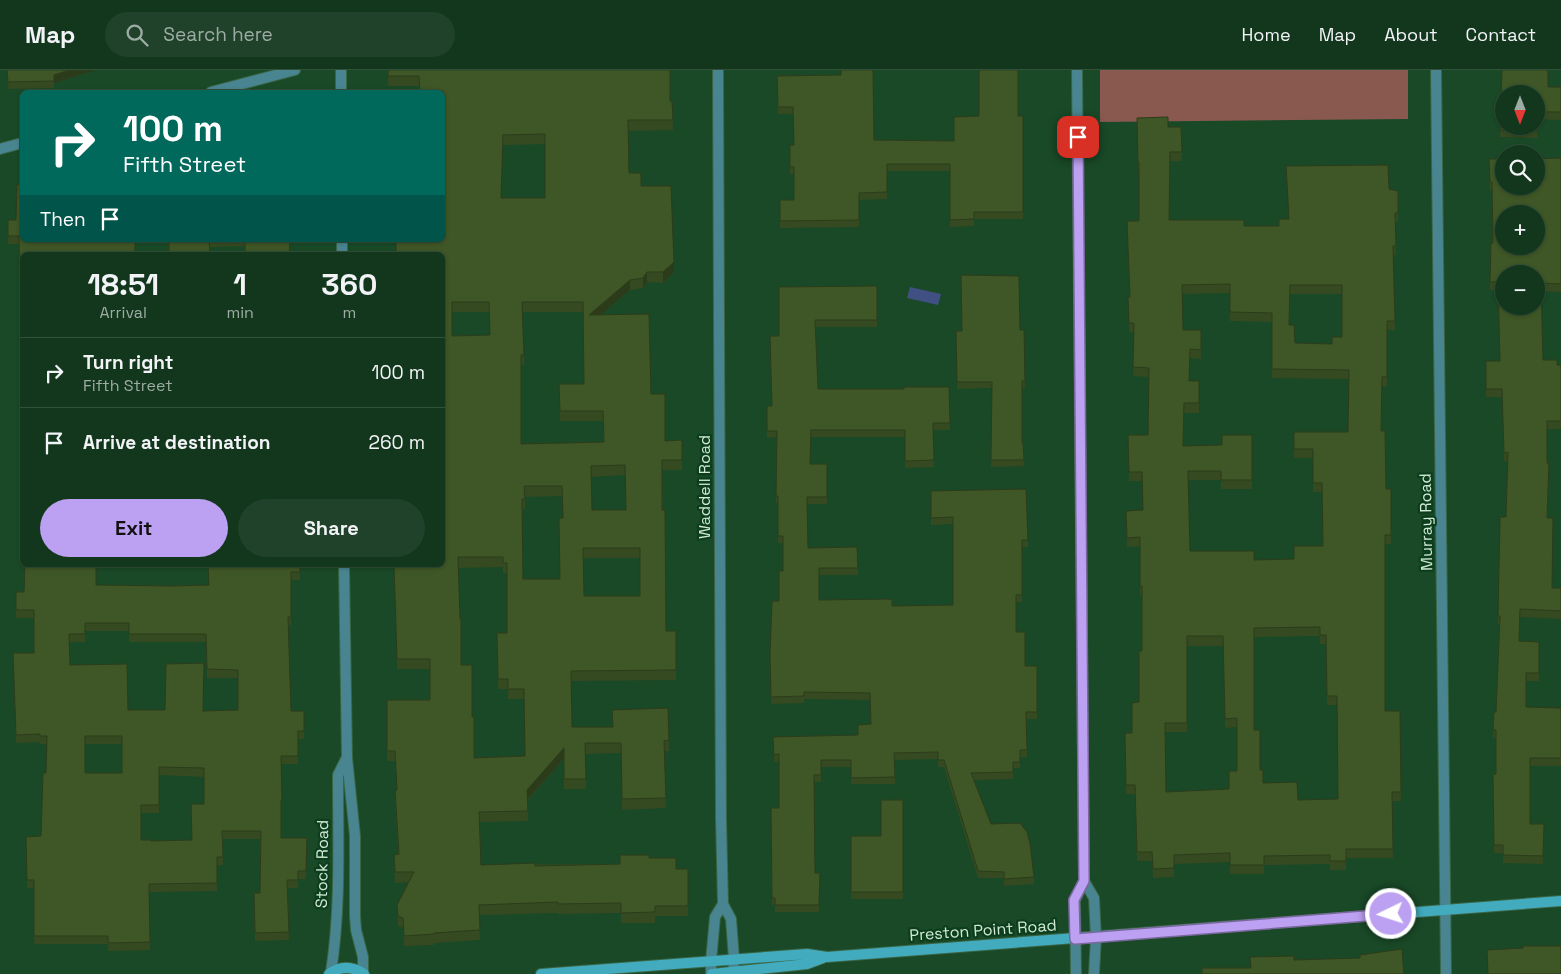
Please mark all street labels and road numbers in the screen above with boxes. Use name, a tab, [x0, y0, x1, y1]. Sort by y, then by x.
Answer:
street label: Waddell Road	[694, 435, 715, 539]
street label: Murray Road	[1415, 473, 1437, 571]
street label: Stock Road	[311, 820, 333, 908]
street label: Preston Point Road	[909, 914, 1057, 946]

